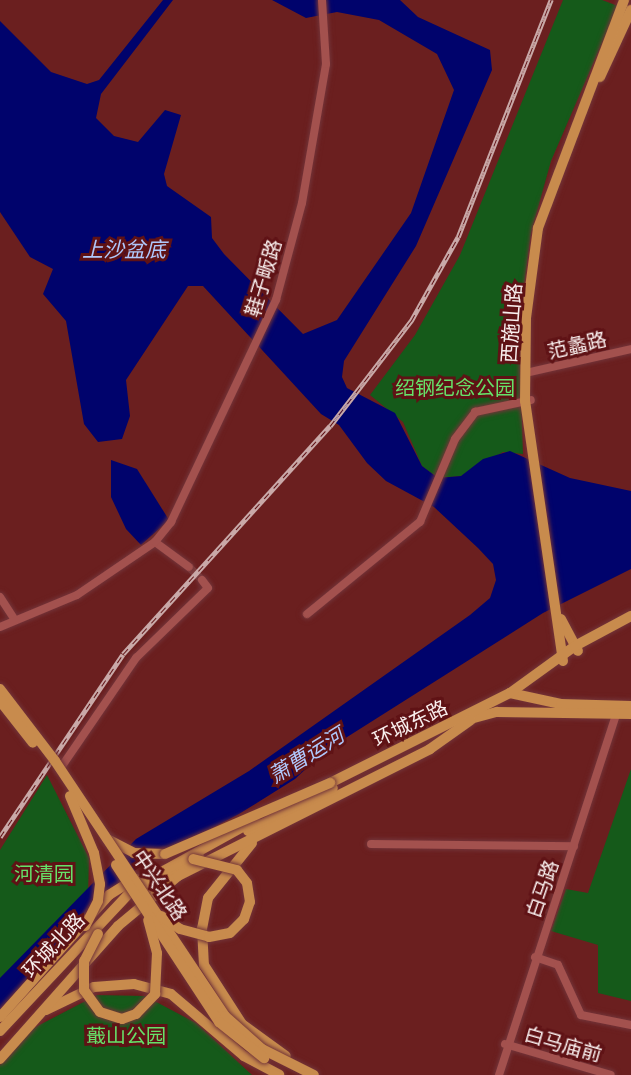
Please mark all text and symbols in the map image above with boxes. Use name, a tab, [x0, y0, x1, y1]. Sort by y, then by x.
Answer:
water label: 上沙盆底	[82, 236, 166, 262]
street label: 鞋子畈路	[240, 236, 286, 320]
street label: 西施山路	[496, 282, 526, 364]
street label: 范蠡路	[545, 327, 609, 363]
park label: 绍钢纪念公园	[395, 375, 515, 399]
street label: 环城东路	[369, 695, 451, 751]
water label: 萧曹运河	[264, 722, 348, 788]
street label: 中兴北路	[128, 845, 192, 925]
street label: 白马路	[521, 857, 563, 921]
park label: 河清园	[14, 861, 74, 885]
street label: 环城北路	[17, 908, 89, 982]
street label: 白马庙前	[521, 1021, 605, 1067]
park label: 蕺山公园	[86, 1023, 166, 1047]

